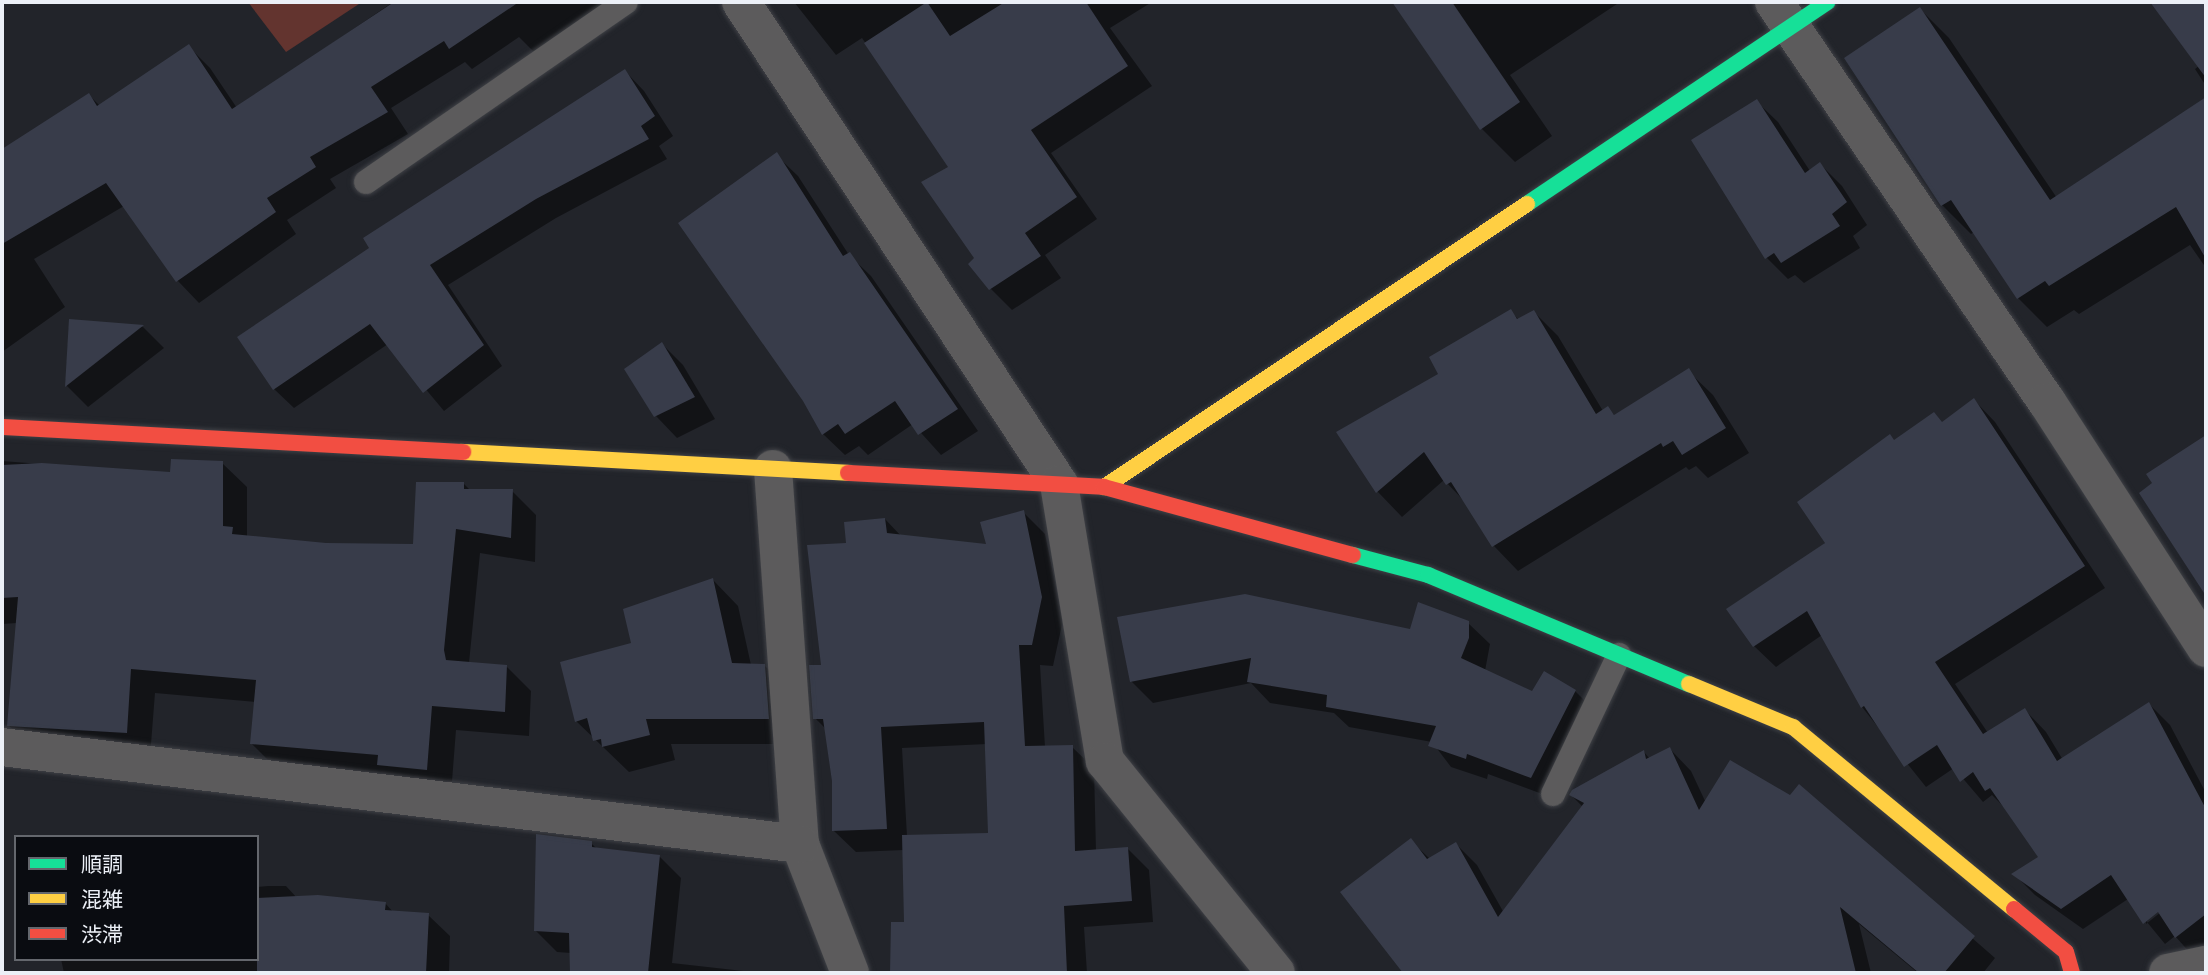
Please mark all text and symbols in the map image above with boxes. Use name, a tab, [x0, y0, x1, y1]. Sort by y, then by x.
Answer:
legend	[14, 835, 259, 961]
text: 順調	[81, 850, 123, 879]
text: 混雑	[81, 885, 123, 914]
text: 渋滞	[81, 920, 123, 949]

